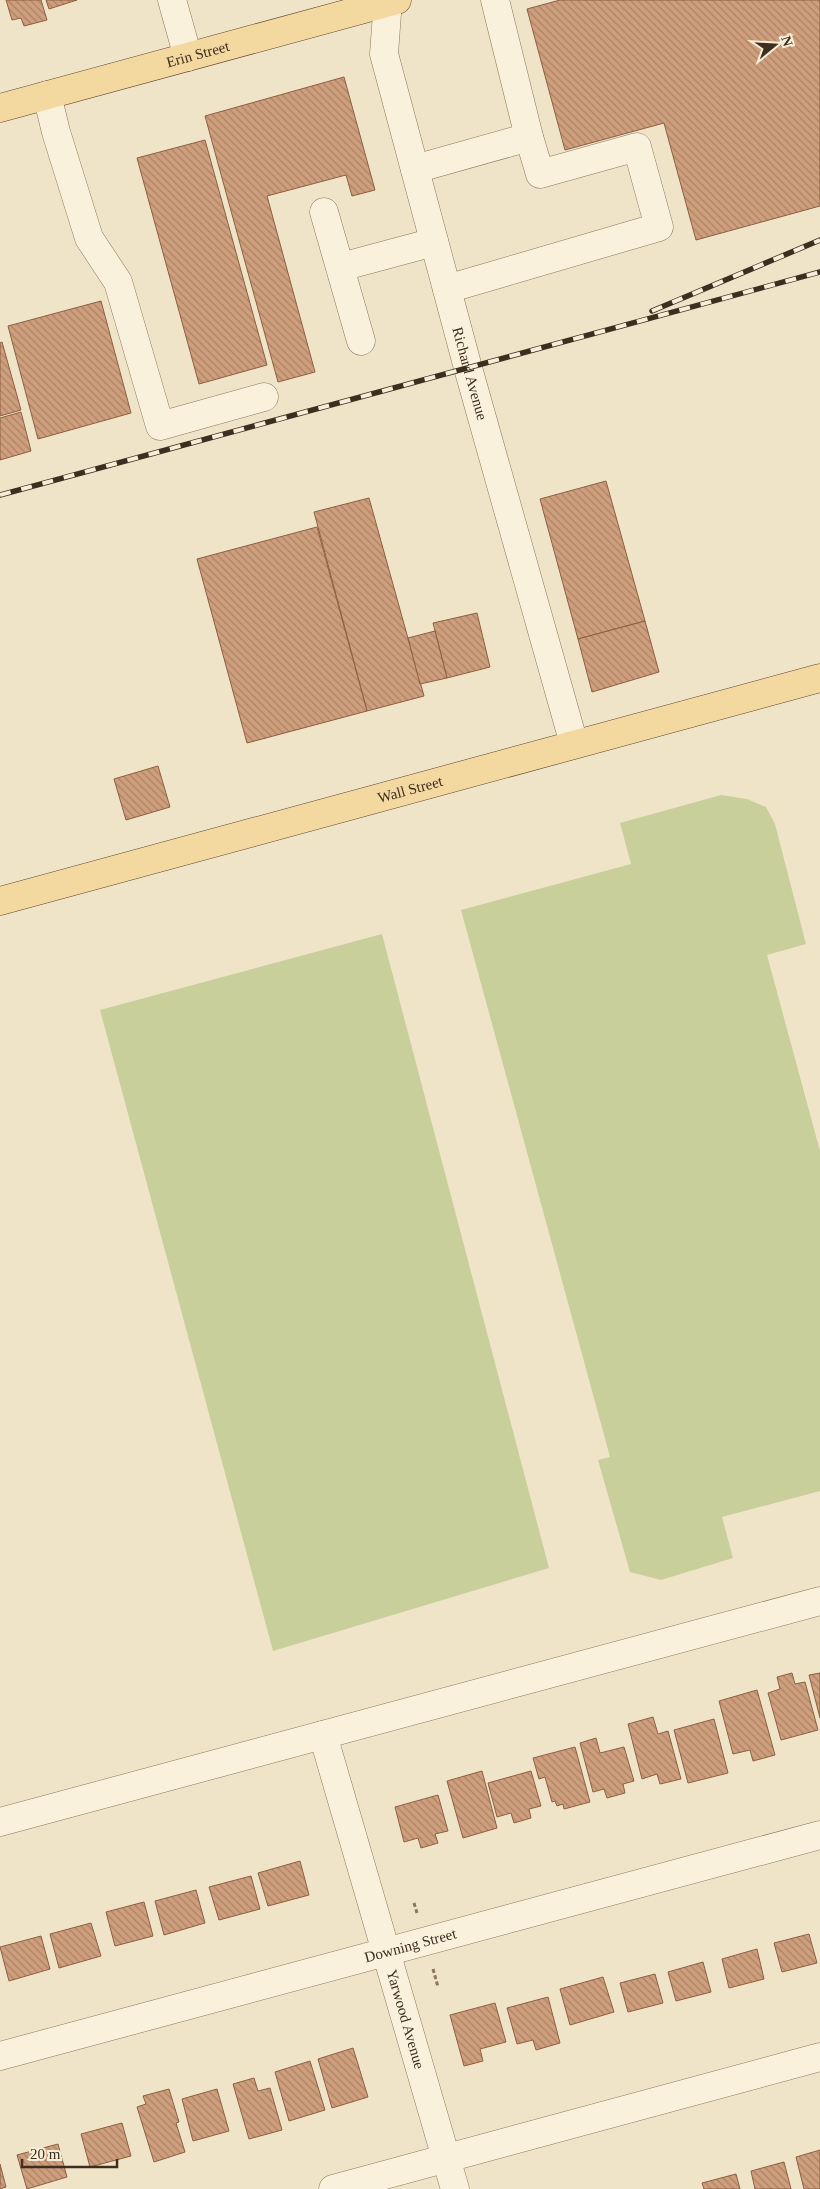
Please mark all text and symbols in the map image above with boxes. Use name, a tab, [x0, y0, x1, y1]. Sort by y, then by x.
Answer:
north arrow	[750, 20, 800, 70]
text: N	[778, 34, 796, 48]
street label: Erin Street	[165, 38, 232, 70]
street label: Richard Avenue	[449, 325, 490, 422]
street label: Wall Street	[376, 773, 445, 806]
street label: Downing Street	[363, 1925, 459, 1965]
street label: Yarwood Avenue	[384, 1968, 428, 2071]
scale bar	[22, 2136, 118, 2168]
text: 20 m	[30, 2146, 61, 2162]

